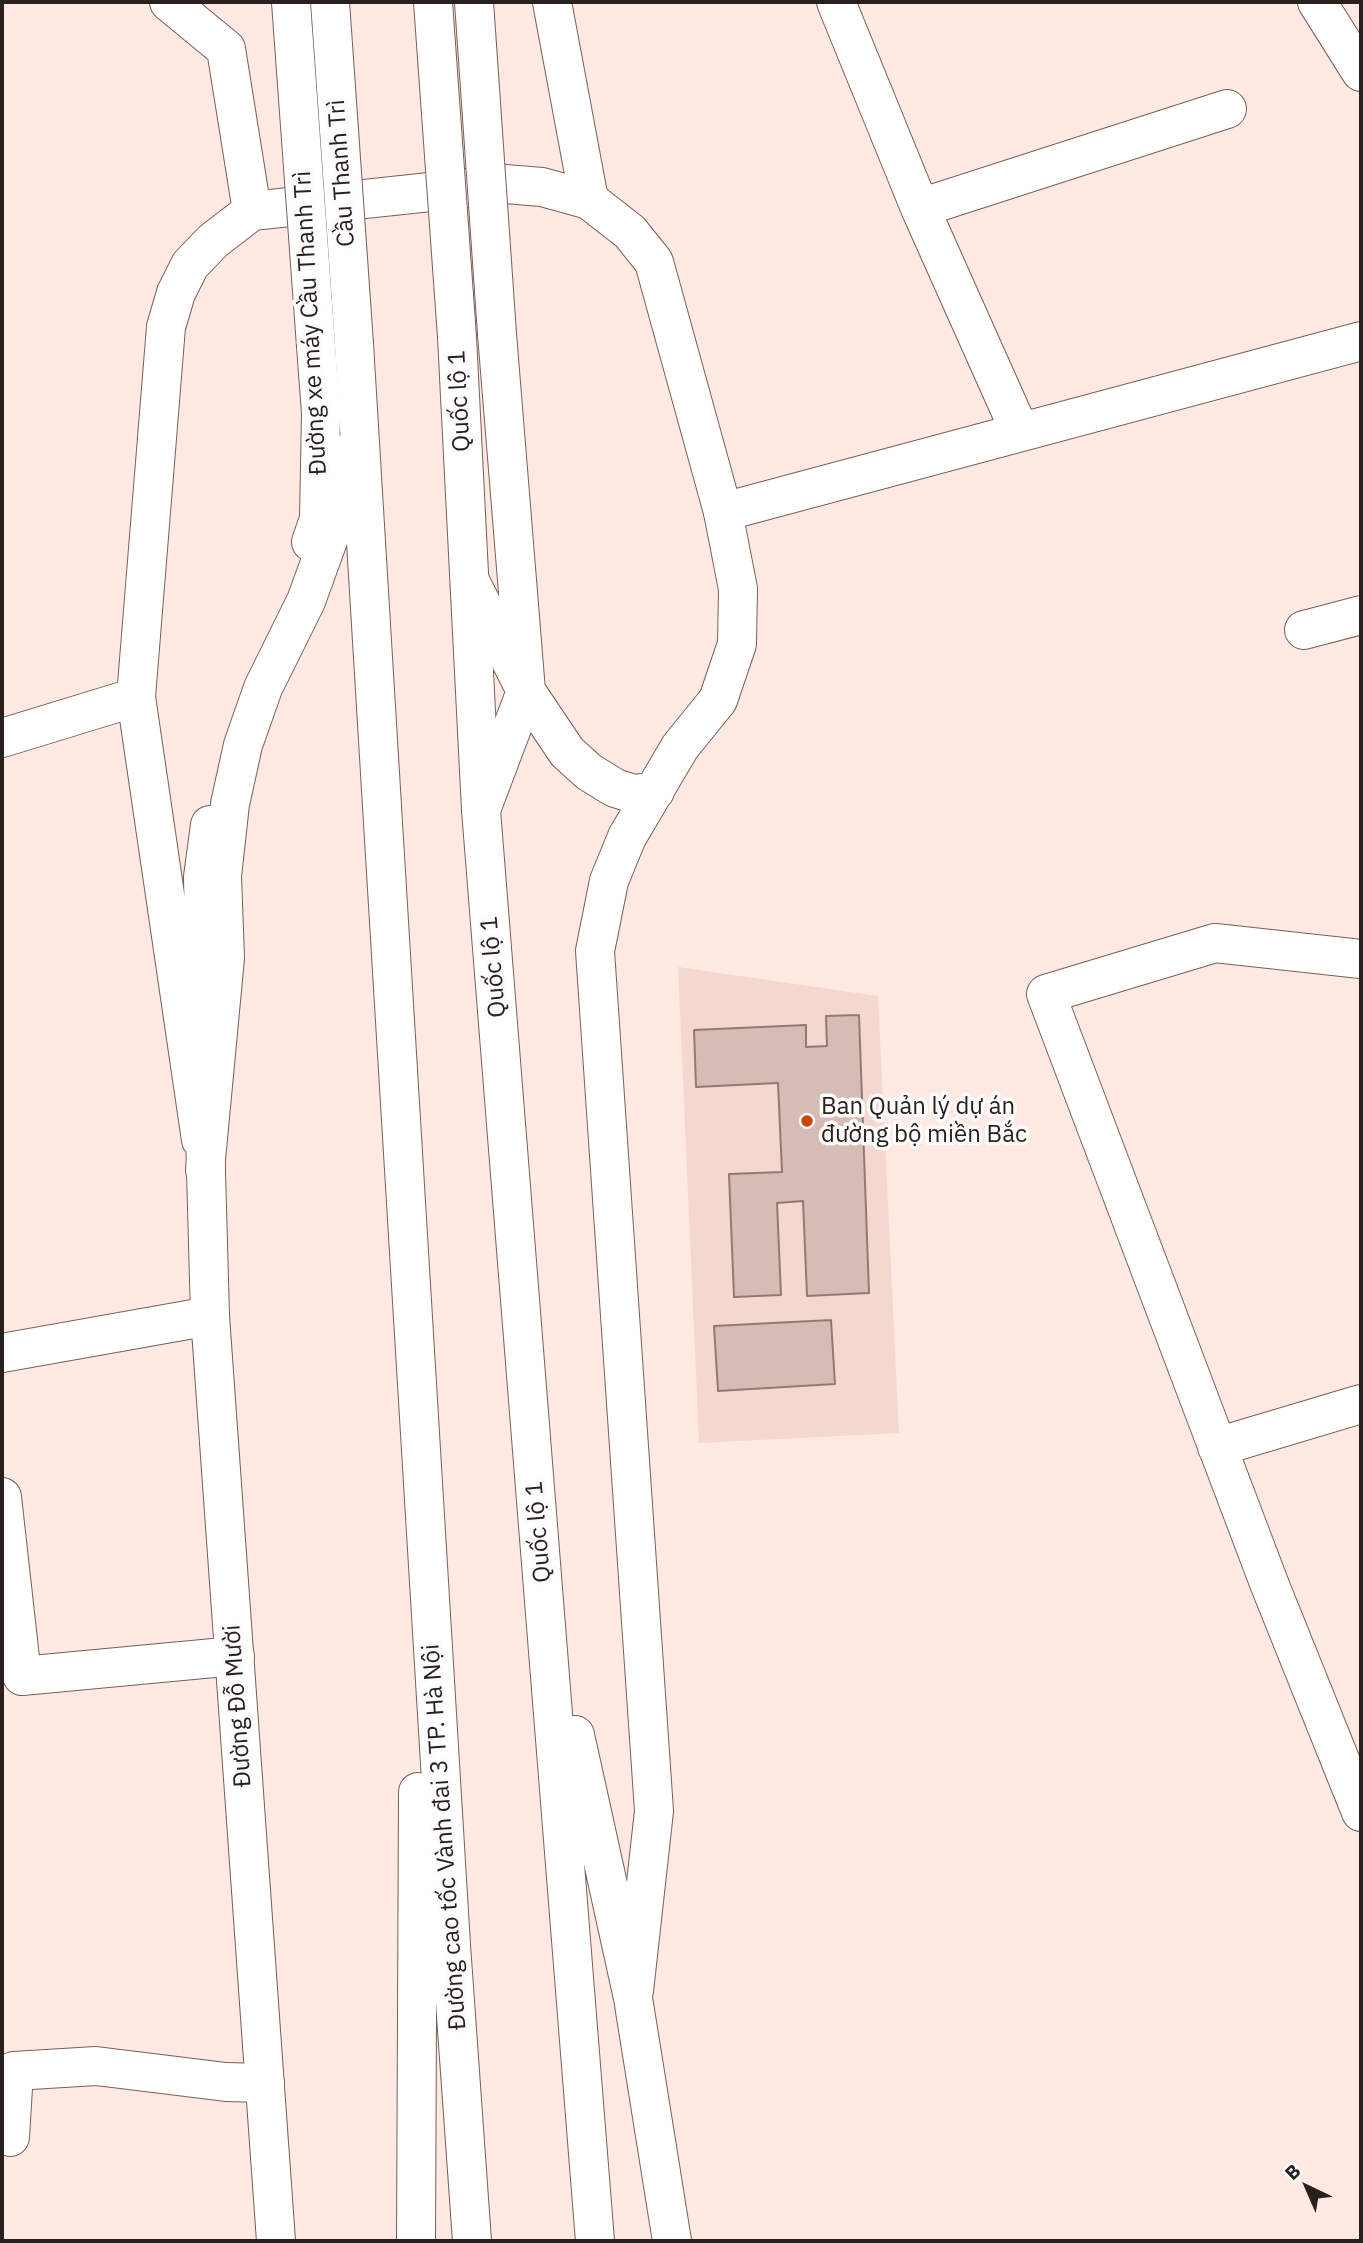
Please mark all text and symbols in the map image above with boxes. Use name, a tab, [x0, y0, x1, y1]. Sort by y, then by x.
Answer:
street label: Cầu Thanh Trì	[322, 98, 362, 248]
street label: Đường xe máy Cầu Thanh Trì	[289, 170, 333, 476]
street label: Quốc lộ 1	[443, 349, 477, 453]
street label: Quốc lộ 1	[475, 915, 513, 1019]
place label: Ban Quản lý dự án đường bộ miền Bắc	[821, 1093, 1027, 1149]
marker: Ban Quản lý dự án đường bộ miền Bắc	[799, 1113, 815, 1129]
street label: Quốc lộ 1	[520, 1480, 558, 1584]
street label: Đường Đỗ Mười	[218, 1624, 258, 1788]
street label: Đường cao tốc Vành đai 3 TP. Hà Nội	[417, 1643, 473, 2031]
north arrow	[1272, 2152, 1342, 2222]
text: B	[1280, 2159, 1305, 2185]

